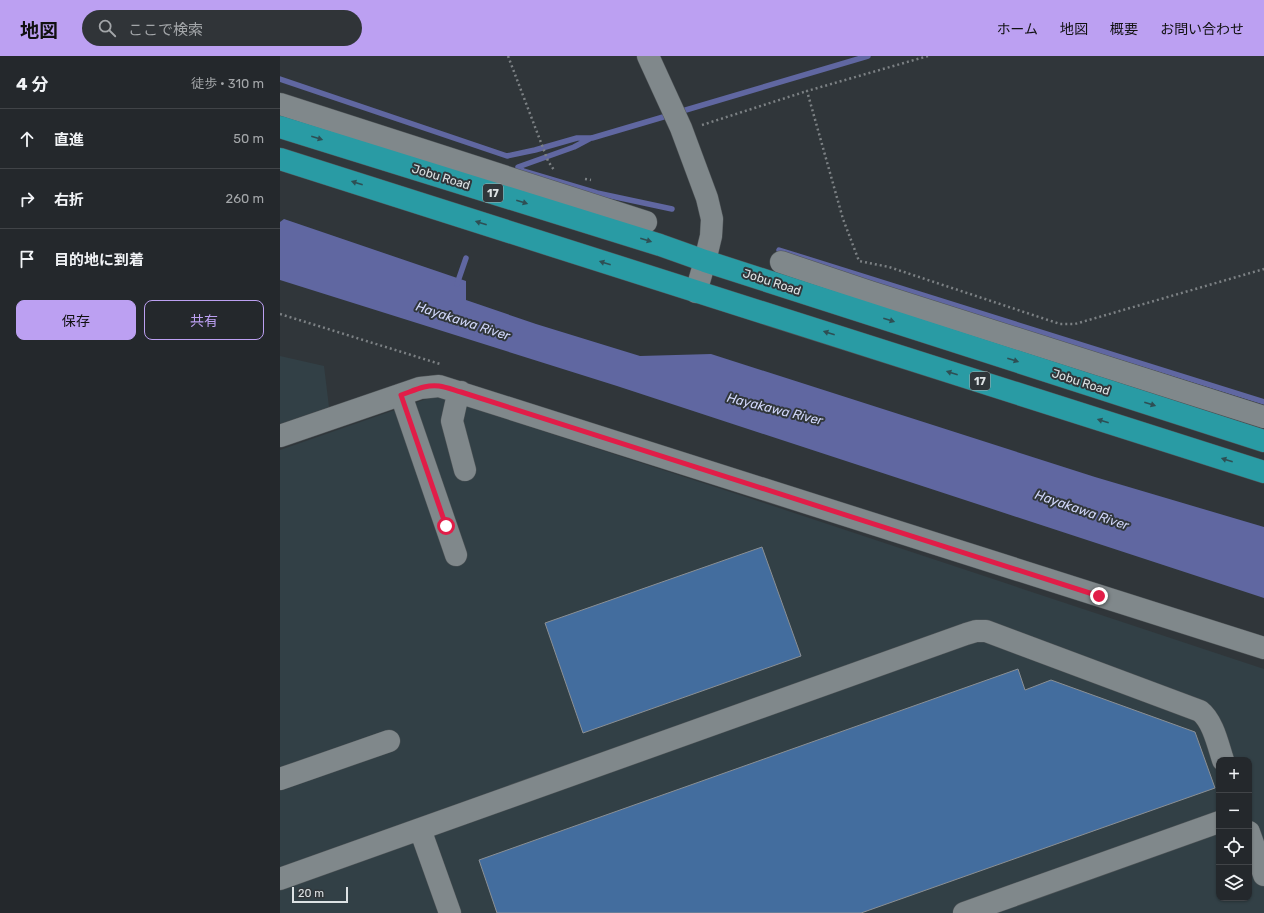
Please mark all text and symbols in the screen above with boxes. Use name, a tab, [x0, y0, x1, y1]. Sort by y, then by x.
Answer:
search box	[82, 10, 362, 46]
icon: search	[96, 17, 118, 39]
text: 地図	[20, 19, 58, 42]
text: ここで検索	[128, 21, 203, 39]
text: ホーム	[996, 21, 1038, 38]
text: 地図	[1060, 21, 1088, 38]
text: 概要	[1110, 21, 1138, 38]
text: お問い合わせ	[1160, 21, 1244, 38]
text: 4 分	[16, 74, 48, 94]
text: 徒歩 · 310 m	[191, 76, 264, 91]
icon: ahead	[16, 128, 38, 150]
text: 直進	[54, 131, 84, 149]
text: 50 m	[233, 131, 264, 146]
one-way arrow	[312, 135, 324, 141]
street label: Jobu Road	[410, 161, 472, 193]
one-way arrow	[351, 180, 363, 186]
road number: 17	[483, 184, 503, 202]
icon: right	[16, 188, 38, 210]
text: 右折	[54, 191, 84, 209]
text: 260 m	[226, 191, 264, 206]
one-way arrow	[516, 199, 528, 205]
one-way arrow	[475, 220, 487, 226]
one-way arrow	[640, 237, 652, 243]
icon: arrive	[16, 248, 38, 270]
text: 目的地に到着	[54, 251, 144, 269]
one-way arrow	[599, 260, 611, 266]
street label: Jobu Road	[741, 266, 803, 298]
water label: Hayakawa River	[414, 299, 513, 344]
button: 保存	[16, 300, 136, 340]
button: 共有	[144, 300, 264, 340]
one-way arrow	[883, 317, 895, 323]
one-way arrow	[822, 330, 834, 336]
one-way arrow	[1007, 357, 1019, 363]
street label: Jobu Road	[1050, 366, 1112, 398]
one-way arrow	[946, 370, 958, 376]
road number: 17	[970, 372, 990, 390]
water label: Hayakawa River	[726, 390, 825, 428]
one-way arrow	[1144, 401, 1156, 407]
one-way arrow	[1097, 418, 1109, 424]
one-way arrow	[1221, 457, 1233, 463]
water label: Hayakawa River	[1033, 487, 1132, 533]
route start	[437, 517, 455, 535]
route end	[1090, 587, 1108, 605]
map controls	[1216, 757, 1252, 901]
button: +	[1216, 757, 1252, 793]
button: −	[1216, 793, 1252, 829]
button: locate	[1216, 829, 1252, 865]
button: layers	[1216, 865, 1252, 901]
scale bar	[292, 885, 348, 904]
text: 20 m	[298, 887, 324, 900]

